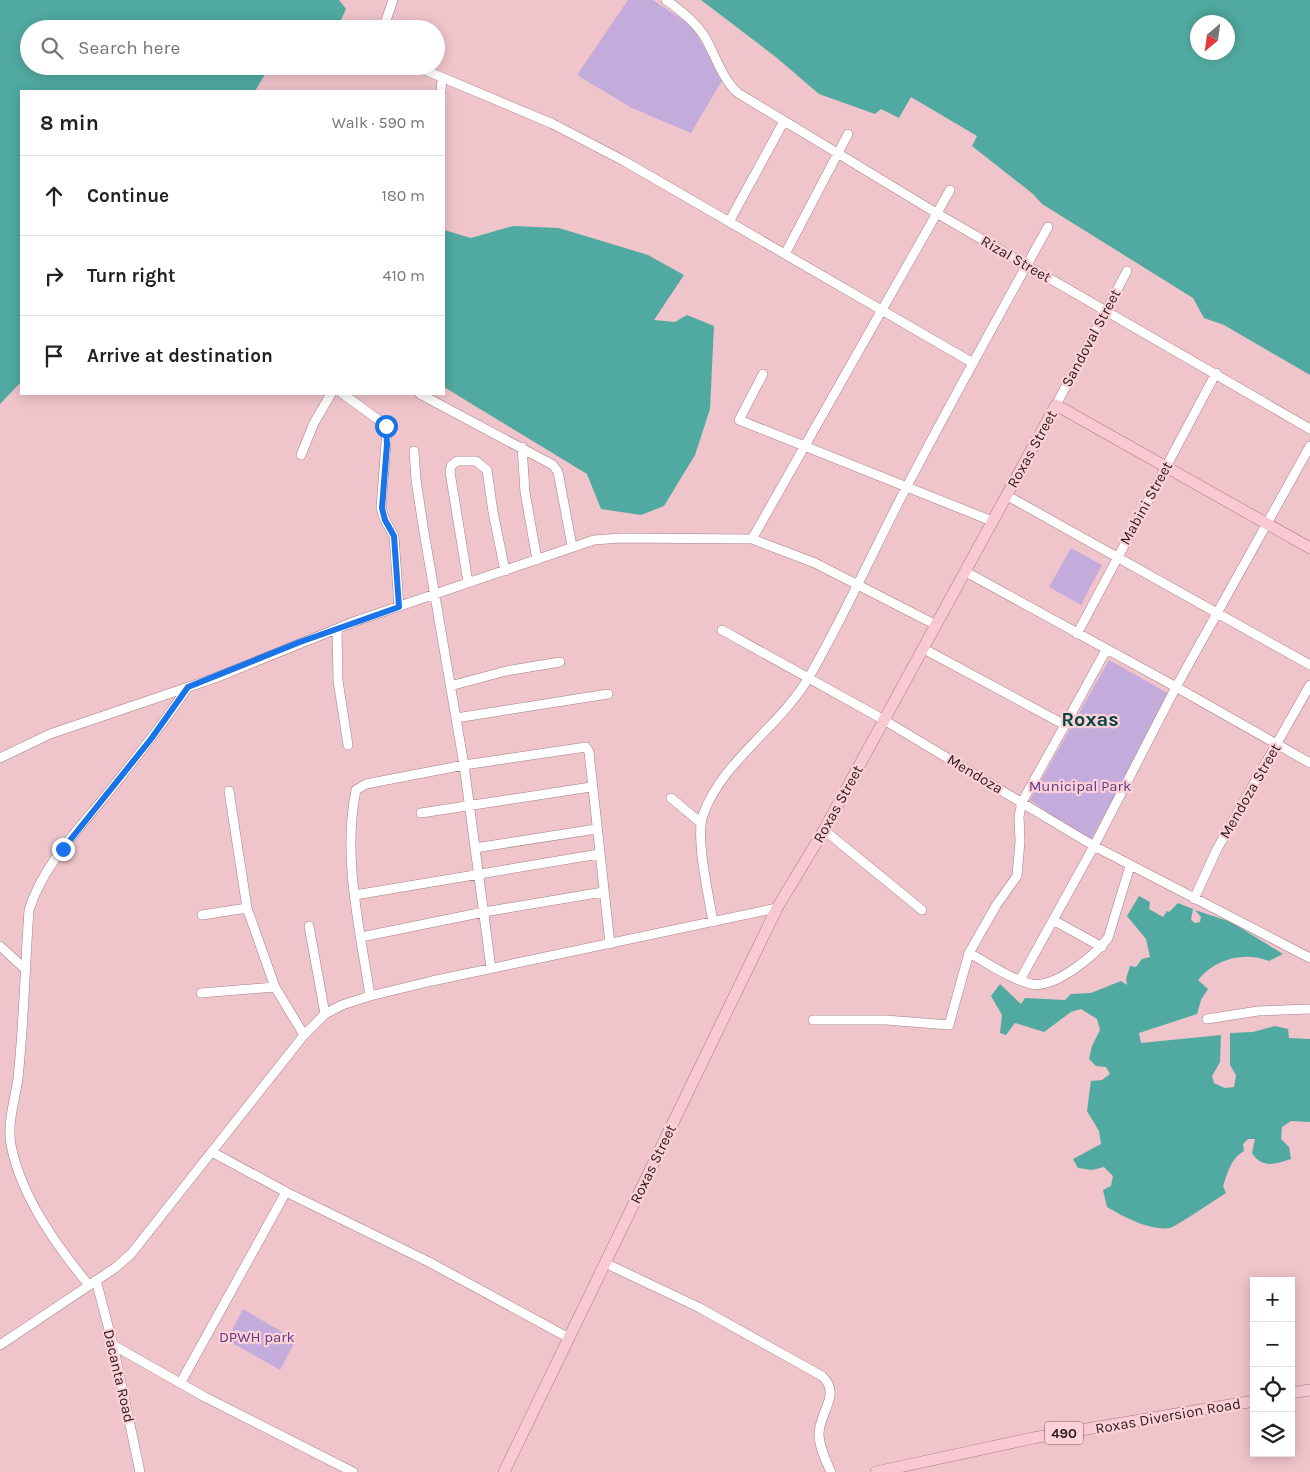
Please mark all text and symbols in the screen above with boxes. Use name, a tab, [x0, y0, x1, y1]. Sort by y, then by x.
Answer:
north arrow	[1190, 15, 1235, 60]
search box	[20, 20, 445, 75]
icon: search	[38, 34, 66, 62]
text: Search here	[78, 37, 180, 59]
text: 8 min	[40, 111, 99, 135]
text: Walk · 590 m	[332, 113, 425, 132]
icon: ahead	[40, 182, 68, 210]
text: Continue	[87, 185, 169, 207]
text: 180 m	[382, 186, 425, 205]
street label: Rizal Street	[978, 232, 1055, 286]
icon: right	[40, 262, 68, 290]
text: Turn right	[87, 265, 176, 287]
text: 410 m	[383, 266, 425, 285]
street label: Sandoval Street	[1058, 286, 1125, 390]
icon: arrive	[40, 342, 68, 370]
text: Arrive at destination	[87, 345, 273, 367]
street label: Roxas Street	[1003, 407, 1061, 491]
route start	[375, 415, 398, 438]
street label: Mabini Street	[1116, 458, 1176, 548]
district label: Roxas	[1061, 708, 1119, 731]
street label: Mendoza Street	[1216, 740, 1285, 842]
street label: Mendoza	[944, 750, 1006, 798]
street label: Roxas Street	[809, 762, 867, 846]
park label: Municipal Park	[1029, 777, 1131, 795]
route end	[52, 838, 75, 861]
street label: Roxas Street	[626, 1121, 680, 1207]
map controls	[1250, 1277, 1295, 1457]
button: +	[1250, 1277, 1295, 1322]
button: −	[1250, 1322, 1295, 1367]
street label: Dacanta Road	[100, 1328, 138, 1424]
park label: DPWH park	[219, 1328, 295, 1346]
button: locate	[1250, 1367, 1295, 1412]
street label: Roxas Diversion Road	[1094, 1394, 1242, 1438]
button: layers	[1250, 1412, 1295, 1457]
road number: 490	[1045, 1422, 1083, 1445]

